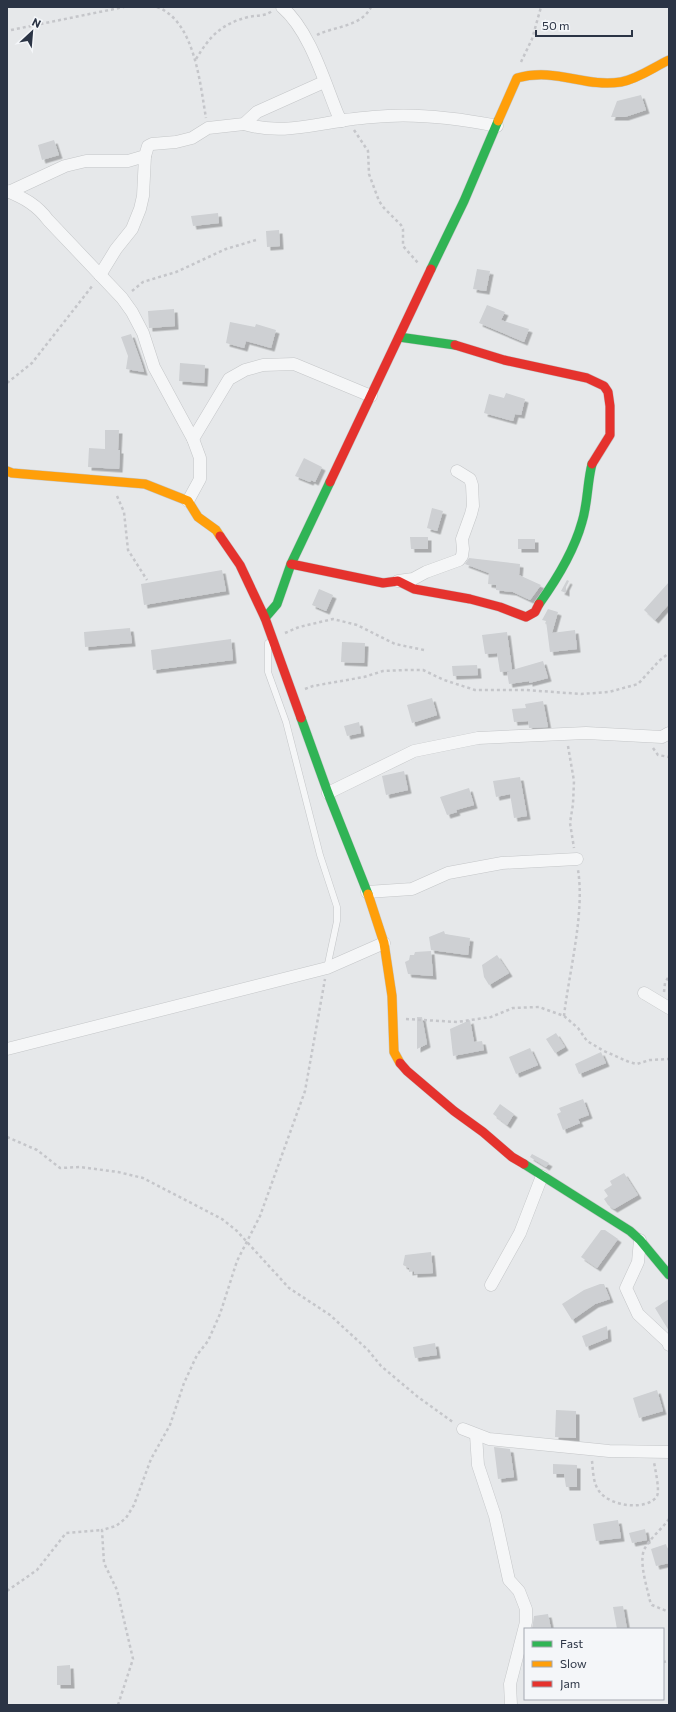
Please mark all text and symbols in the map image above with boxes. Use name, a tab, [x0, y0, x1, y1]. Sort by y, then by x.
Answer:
north arrow	[12, 12, 52, 52]
scale bar	[536, 12, 632, 38]
text: N	[30, 15, 43, 30]
text: 50 m	[542, 18, 570, 32]
legend	[524, 1628, 664, 1700]
text: Fast	[560, 1636, 583, 1650]
text: Slow	[560, 1656, 587, 1670]
text: Jam	[560, 1676, 580, 1691]

